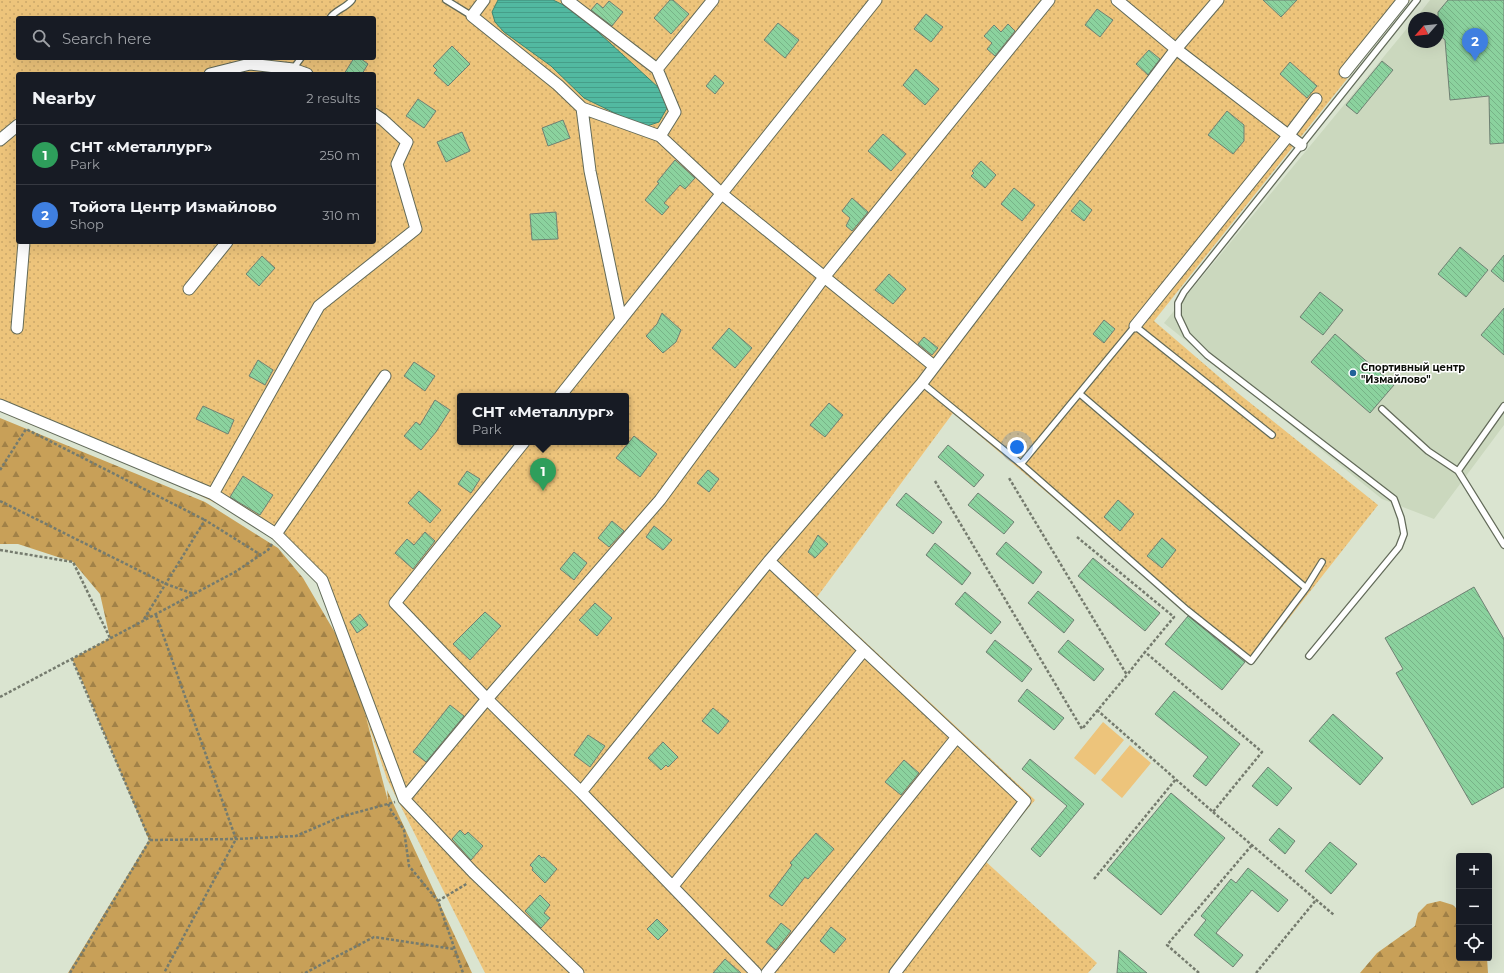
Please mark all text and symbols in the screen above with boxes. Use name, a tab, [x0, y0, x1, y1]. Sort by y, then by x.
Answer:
north arrow	[1408, 12, 1444, 48]
search box	[16, 16, 376, 60]
icon: search	[30, 27, 52, 49]
pin: 2	[1462, 28, 1488, 61]
text: Search here	[62, 29, 151, 48]
text: Nearby	[32, 88, 96, 108]
text: 2 results	[306, 90, 360, 106]
text: СНТ «Металлург»	[70, 137, 212, 156]
text: 1	[42, 147, 48, 163]
text: 250 m	[319, 147, 360, 163]
text: Park	[70, 156, 100, 172]
text: Тойота Центр Измайлово	[70, 197, 277, 216]
text: 2	[41, 207, 49, 223]
text: 310 m	[322, 207, 360, 223]
text: Shop	[70, 216, 104, 232]
place label: Спортивный центр "Измайлово"	[1361, 361, 1465, 386]
marker: Спортивный центр "Измайлово"	[1348, 368, 1358, 378]
popup	[457, 393, 629, 445]
text: СНТ «Металлург»	[472, 402, 614, 421]
text: Park	[472, 421, 502, 437]
your location	[1007, 437, 1027, 457]
pin: 1	[530, 458, 556, 491]
map controls	[1456, 853, 1492, 961]
button: +	[1456, 853, 1492, 889]
button: −	[1456, 889, 1492, 925]
button: locate	[1456, 925, 1492, 961]

